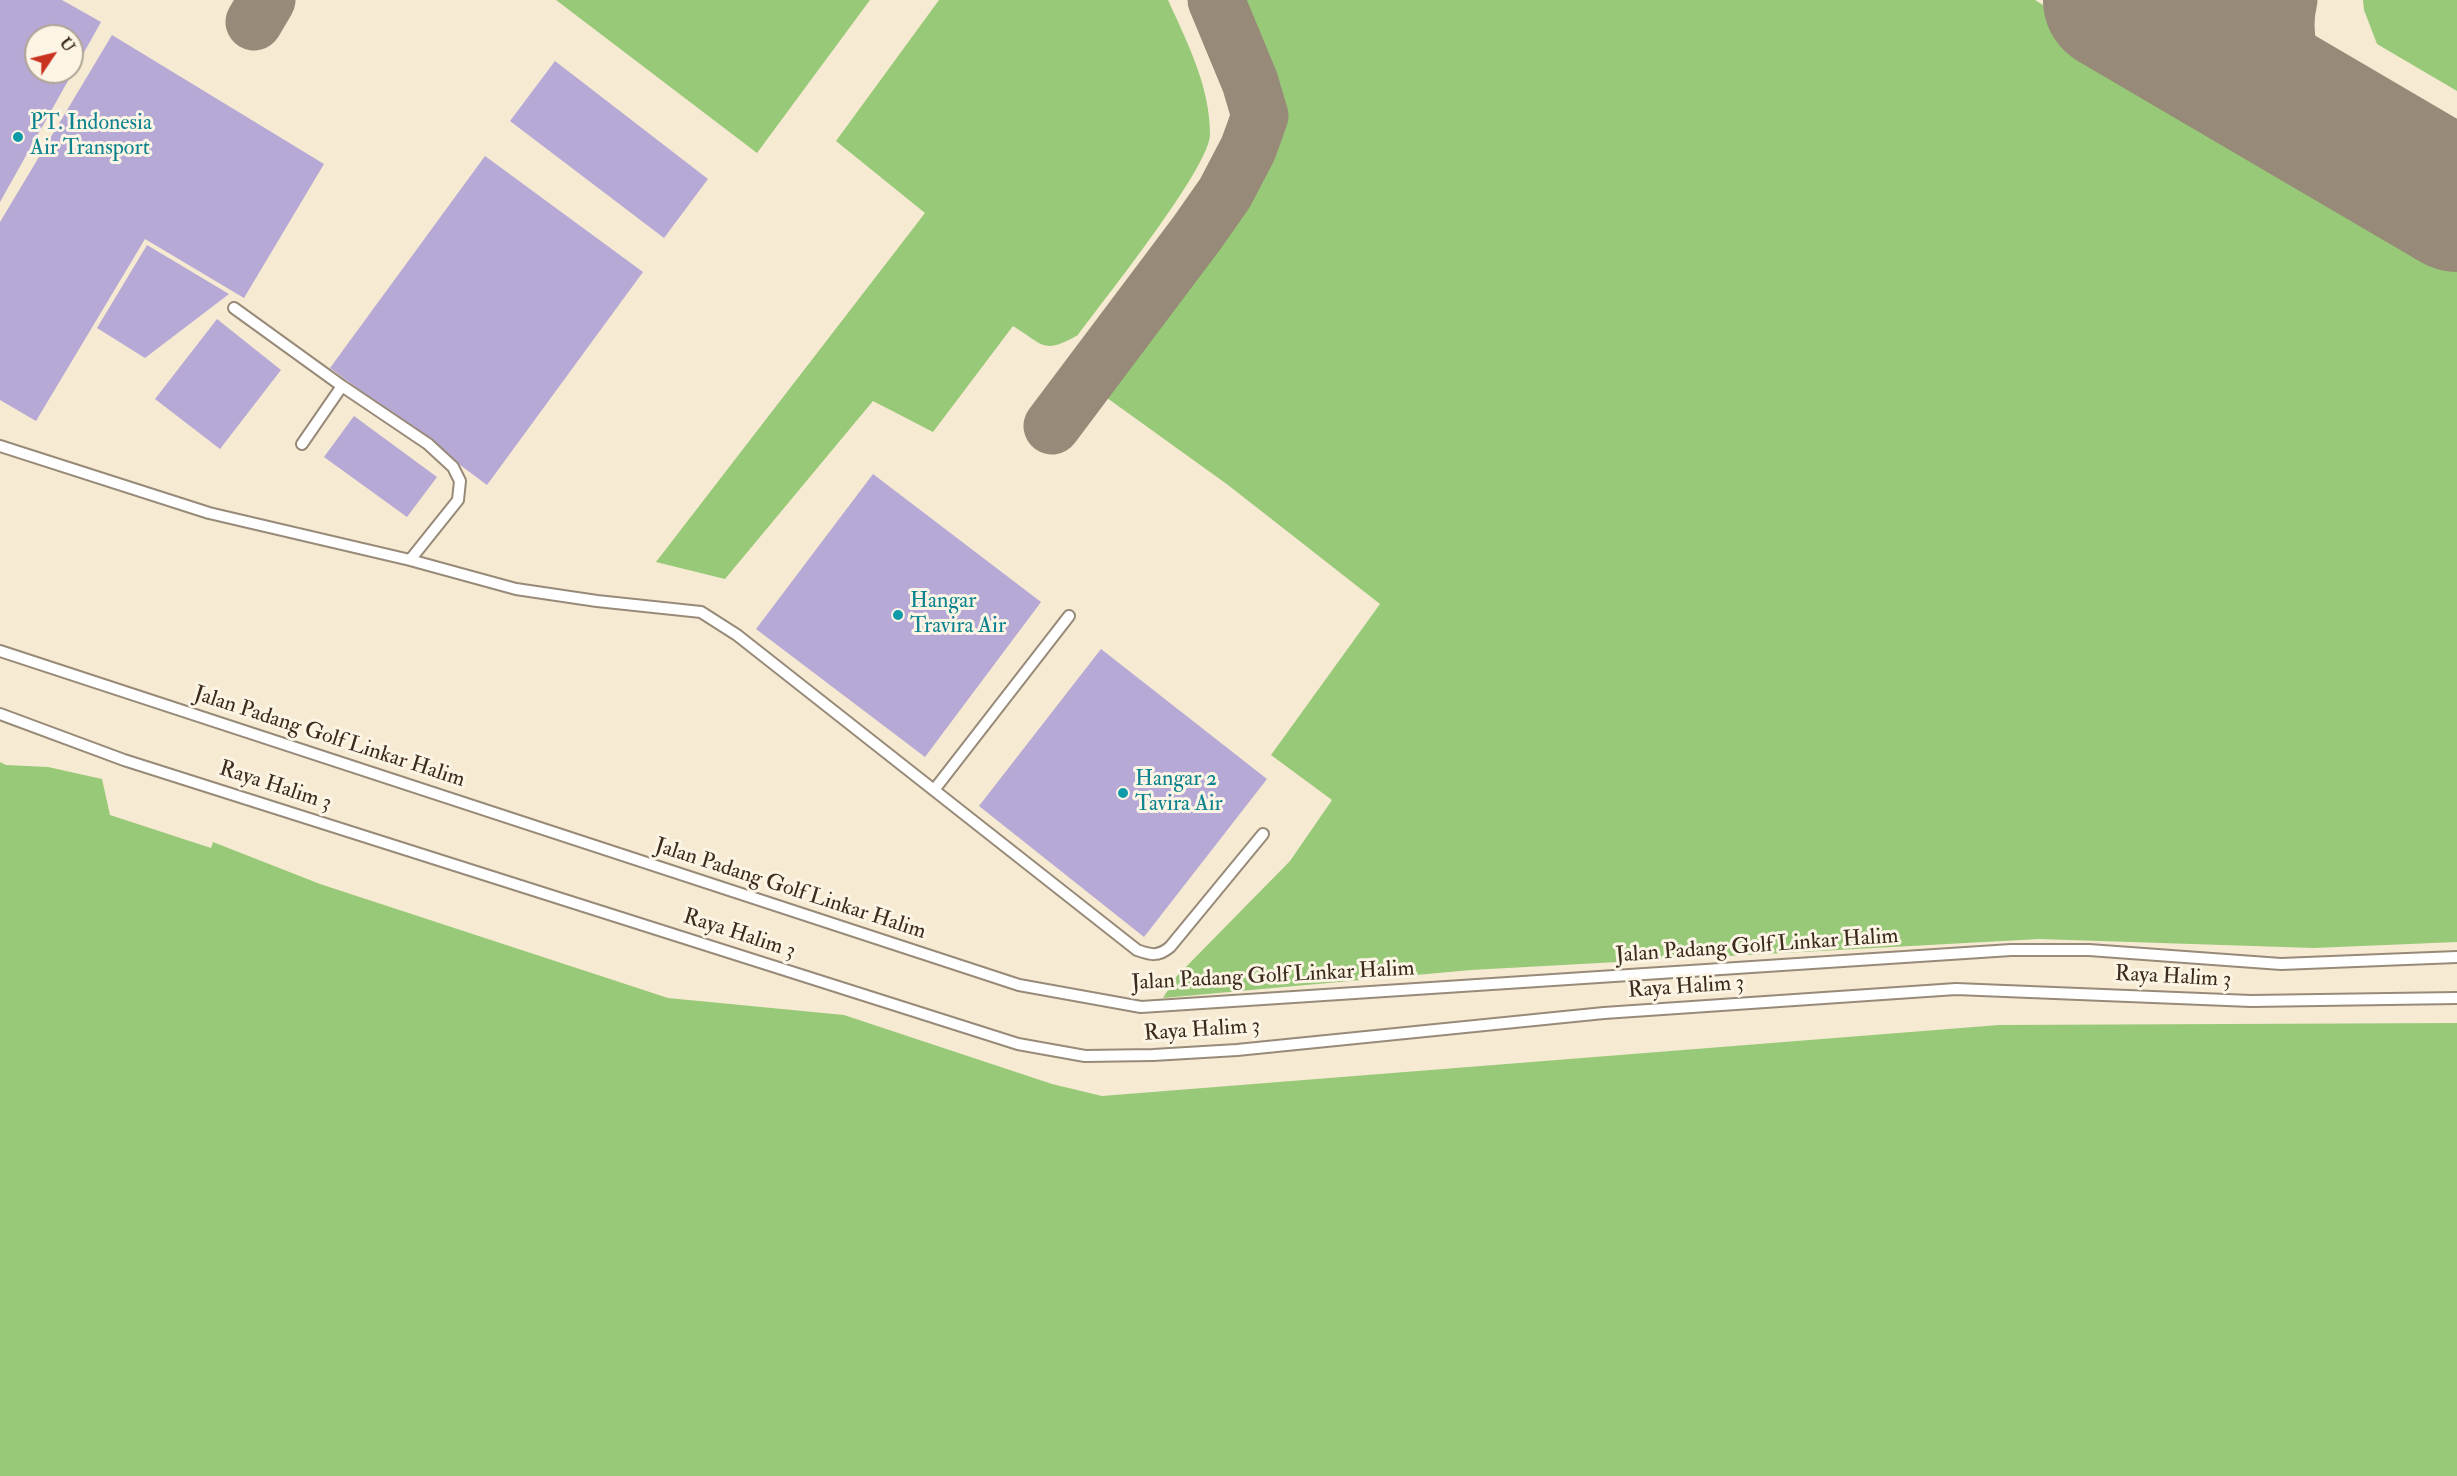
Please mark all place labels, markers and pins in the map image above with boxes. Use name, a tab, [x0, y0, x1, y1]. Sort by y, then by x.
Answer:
place label: PT. Indonesia Air Transport	[30, 111, 152, 162]
marker: PT. Indonesia Air Transport	[11, 130, 25, 144]
place label: Hangar Travira Air	[910, 589, 1006, 640]
marker: Hangar Travira Air	[891, 608, 905, 622]
place label: Hangar 2 Tavira Air	[1135, 767, 1223, 818]
marker: Hangar 2 Tavira Air	[1116, 786, 1130, 800]

